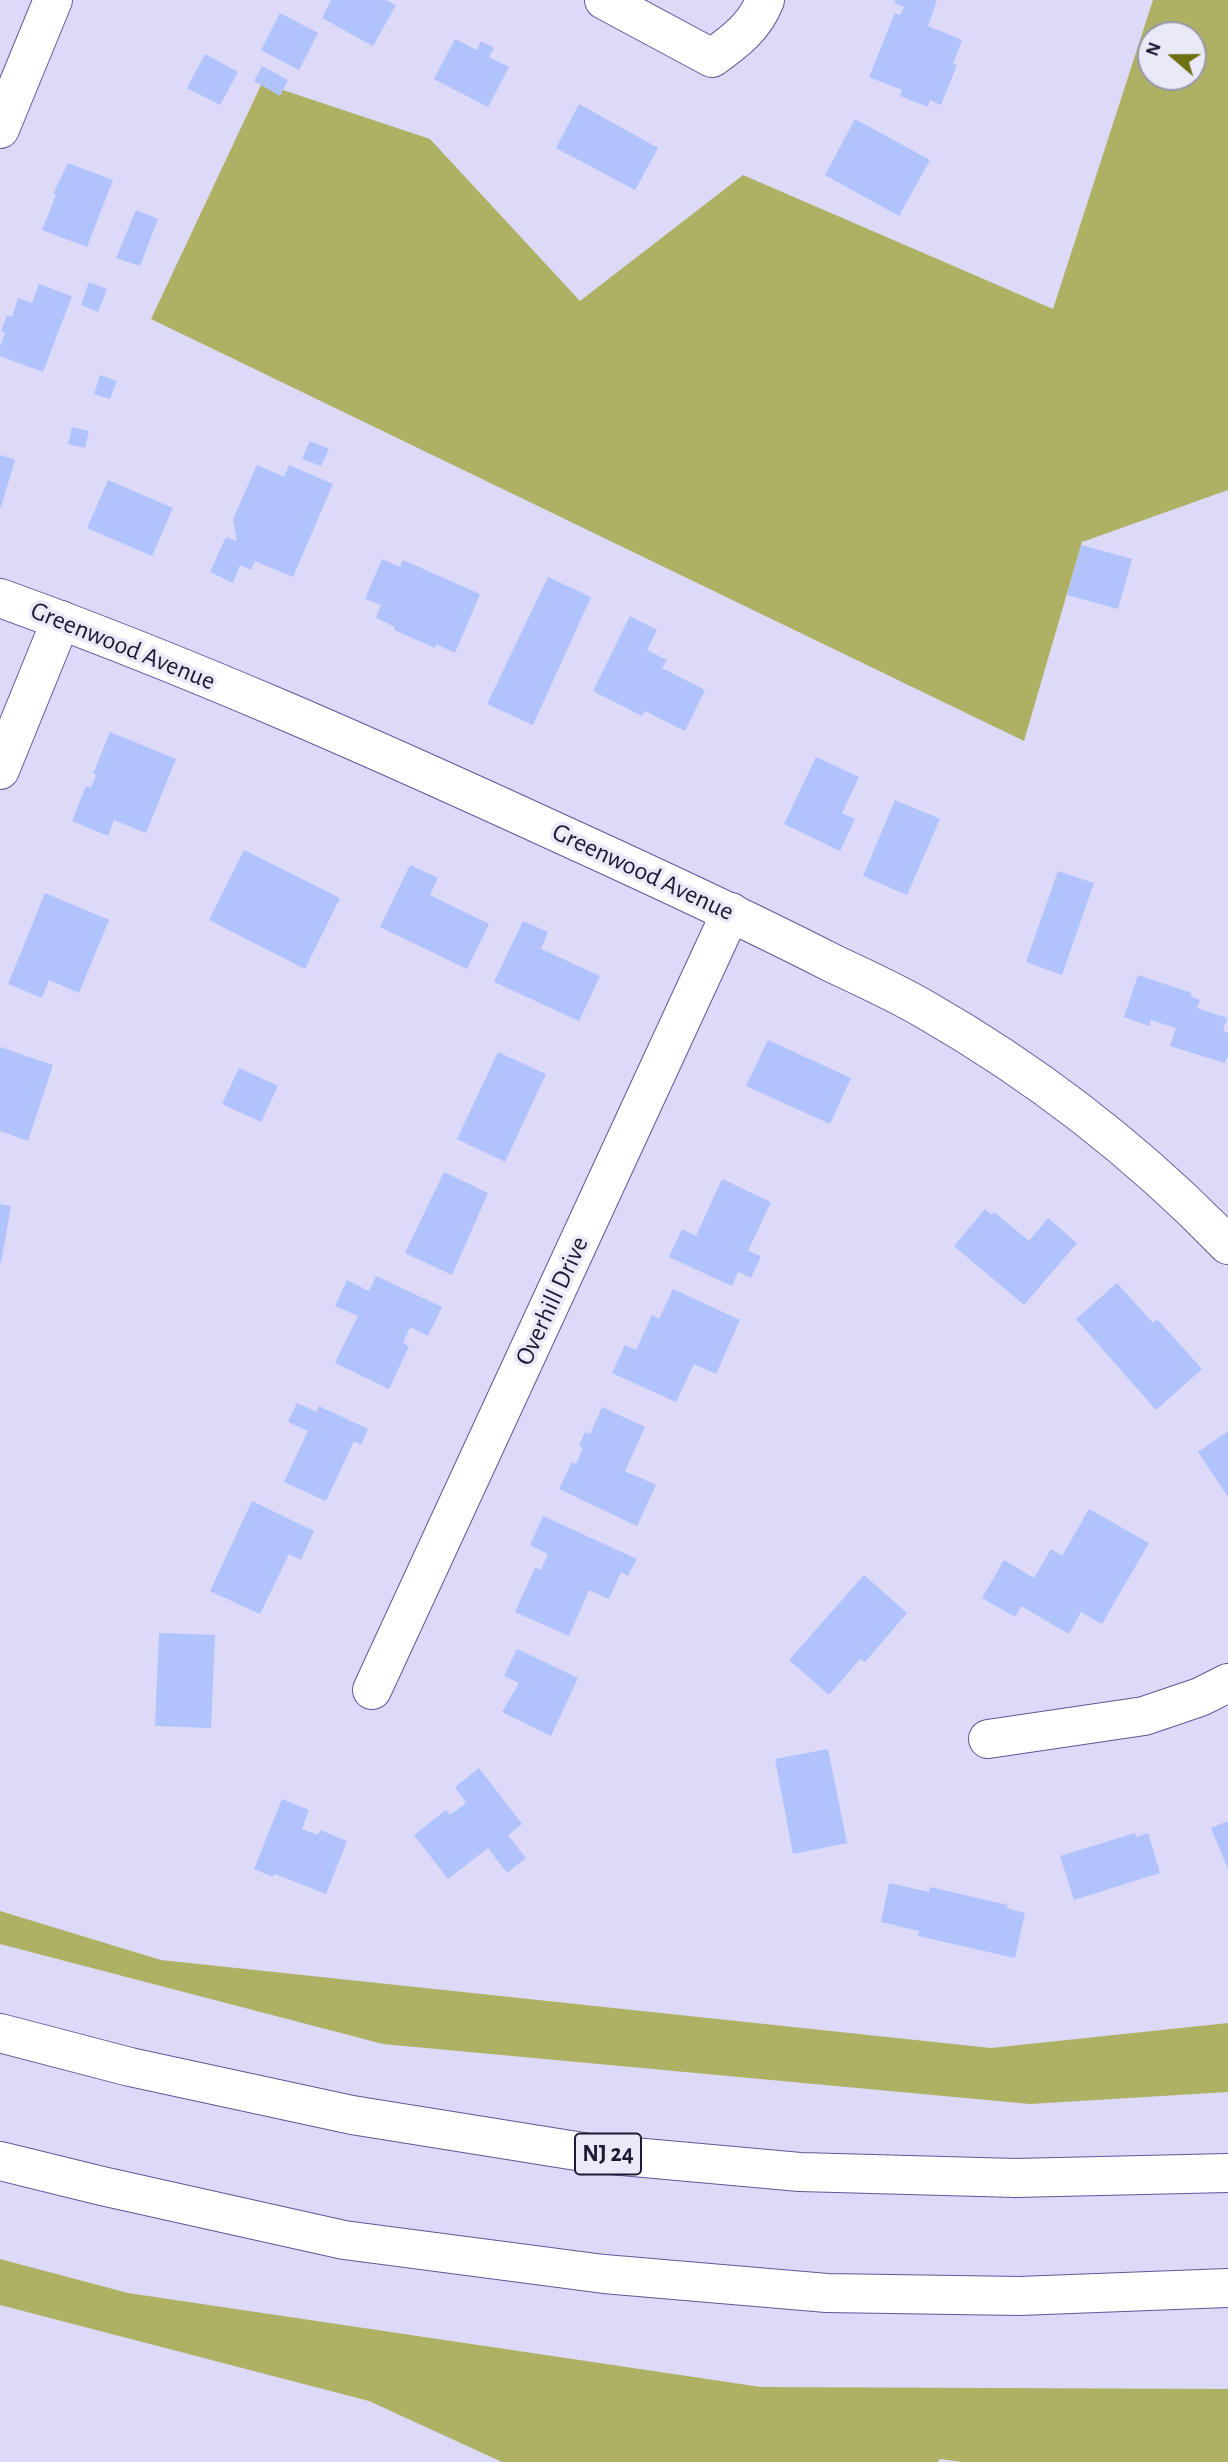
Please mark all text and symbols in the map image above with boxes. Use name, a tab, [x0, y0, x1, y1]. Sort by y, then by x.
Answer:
north arrow	[1137, 21, 1207, 91]
text: N	[1142, 40, 1165, 59]
street label: Greenwood Avenue	[26, 595, 220, 697]
street label: Greenwood Avenue	[547, 816, 739, 928]
street label: Overhill Drive	[509, 1232, 595, 1370]
road number: NJ 24	[575, 2134, 641, 2174]

